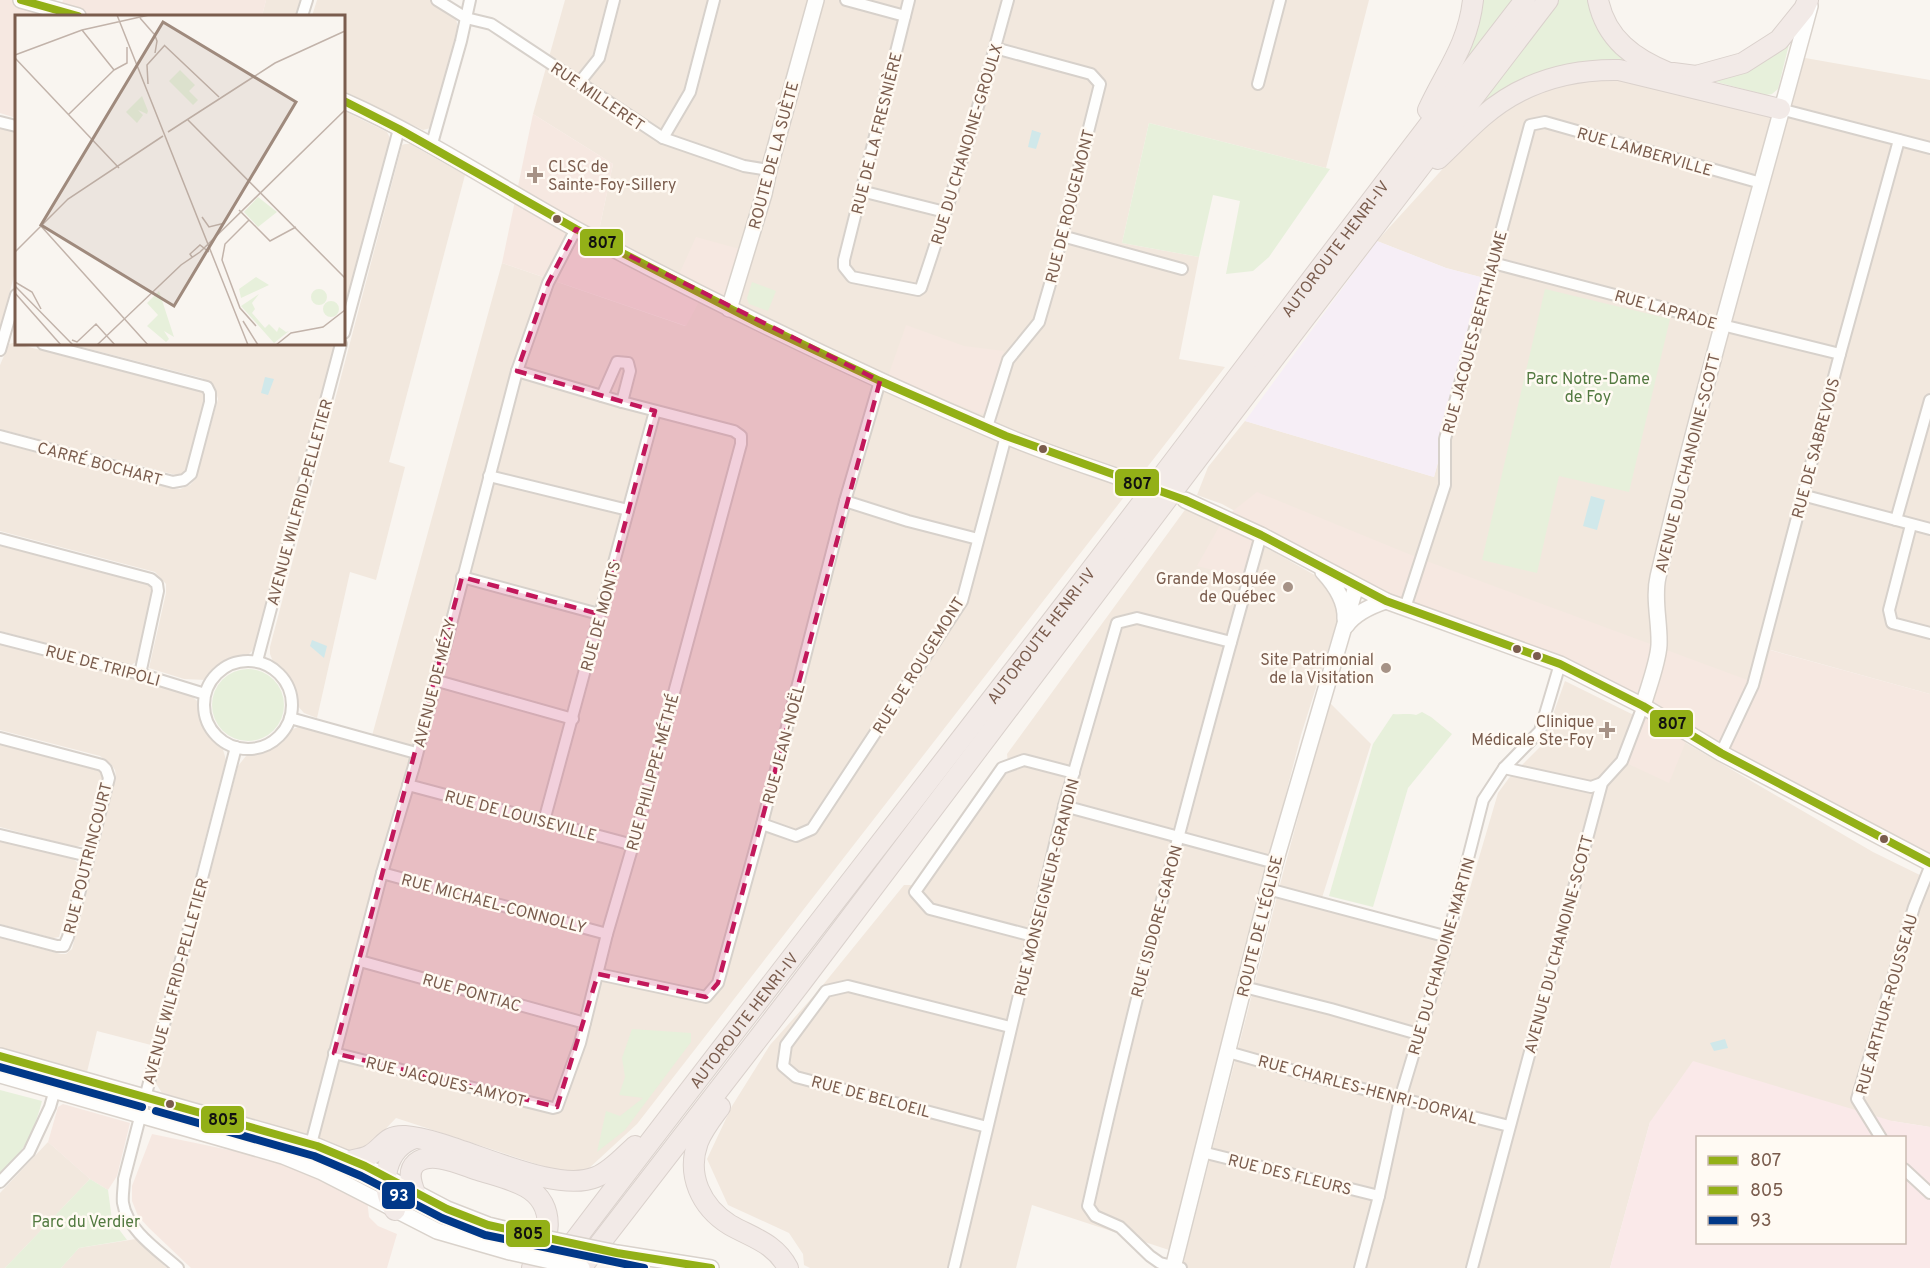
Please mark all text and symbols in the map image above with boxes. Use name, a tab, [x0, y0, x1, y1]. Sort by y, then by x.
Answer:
inset map	[15, 15, 345, 345]
street label: RUE DU CHANOINE-GROULX	[928, 42, 1008, 248]
street label: RUE DE LA FRESNIÈRE	[846, 50, 908, 217]
street label: RUE MILLERET	[546, 59, 648, 136]
street label: ROUTE DE LA SUÈTE	[744, 79, 804, 232]
street label: RUE LAMBERVILLE	[1574, 124, 1714, 182]
street label: RUE DE ROUGEMONT	[1042, 127, 1100, 285]
place label: CLSC de Sainte-Foy-Sillery	[548, 158, 677, 196]
marker: CLSC de Sainte-Foy-Sillery	[526, 166, 544, 184]
street label: AUTOROUTE HENRI-IV	[1278, 178, 1395, 322]
unlabelled marker	[551, 213, 563, 225]
line badge: 807	[579, 228, 624, 257]
street label: RUE JACQUES-BERTHIAUME	[1439, 229, 1513, 436]
text: 807	[588, 234, 616, 254]
street label: RUE LAPRADE	[1612, 287, 1719, 335]
street label: AVENUE DU CHANOINE-SCOTT	[1652, 352, 1726, 575]
park label: Parc Notre-Dame de Foy	[1526, 370, 1650, 408]
street label: RUE DE SABREVOIS	[1789, 376, 1845, 521]
street label: AVENUE WILFRID-PELLETIER	[264, 397, 338, 608]
street label: CARRÉ BOCHART	[35, 437, 165, 491]
unlabelled marker	[1037, 443, 1049, 455]
line badge: 807	[1114, 468, 1160, 497]
text: 807	[1123, 475, 1151, 495]
street label: RUE DE MONTS	[578, 559, 626, 674]
street label: AUTOROUTE HENRI-IV	[984, 565, 1101, 709]
place label: Grande Mosquée de Québec	[1156, 570, 1276, 608]
marker: Grande Mosquée de Québec	[1281, 580, 1295, 594]
street label: RUE DE ROUGEMONT	[869, 594, 970, 738]
street label: AVENUE DE MÉZY	[408, 617, 462, 750]
street label: RUE DE TRIPOLI	[43, 642, 162, 692]
unlabelled marker	[1511, 643, 1523, 655]
unlabelled marker	[1531, 650, 1543, 662]
place label: Site Patrimonial de la Visitation	[1260, 651, 1374, 689]
marker: Site Patrimonial de la Visitation	[1379, 661, 1393, 675]
street label: RUE JEAN-NOËL	[758, 682, 811, 807]
street label: RUE PHILIPPE-MÉTHÉ	[621, 691, 685, 853]
line badge: 807	[1649, 709, 1694, 738]
place label: Clinique Médicale Ste-Foy	[1471, 713, 1594, 751]
text: 807	[1658, 715, 1686, 735]
marker: Clinique Médicale Ste-Foy	[1598, 721, 1616, 739]
street label: RUE MONSEIGNEUR-GRANDIN	[1011, 777, 1085, 998]
street label: RUE POUTRINCOURT	[60, 781, 117, 936]
street label: RUE DE LOUISEVILLE	[442, 787, 599, 847]
street label: AVENUE DU CHANOINE-SCOTT	[1521, 833, 1599, 1056]
unlabelled marker	[1878, 833, 1890, 845]
street label: RUE ISIDORE-GARON	[1128, 843, 1188, 1000]
street label: ROUTE DE L'ÉGLISE	[1232, 853, 1288, 999]
street label: RUE DU CHANOINE-MARTIN	[1405, 855, 1481, 1058]
street label: RUE MICHAEL-CONNOLLY	[399, 871, 588, 939]
street label: AVENUE WILFRID-PELLETIER	[140, 876, 214, 1087]
street label: RUE ARTHUR-ROUSSEAU	[1853, 912, 1923, 1097]
street label: AUTOROUTE HENRI-IV	[686, 949, 804, 1093]
street label: RUE PONTIAC	[420, 970, 523, 1018]
street label: RUE CHARLES-HENRI-DORVAL	[1256, 1052, 1479, 1130]
street label: RUE JACQUES-AMYOT	[363, 1053, 528, 1113]
street label: RUE DE BELOEIL	[809, 1072, 932, 1123]
unlabelled marker	[164, 1098, 176, 1110]
line badge: 805	[200, 1105, 245, 1134]
text: 805	[208, 1111, 238, 1131]
legend	[1696, 1136, 1906, 1244]
text: 807	[1750, 1150, 1781, 1173]
street label: RUE DES FLEURS	[1226, 1151, 1354, 1201]
text: 805	[1750, 1180, 1784, 1203]
line badge: 93	[381, 1181, 416, 1210]
text: 93	[389, 1187, 409, 1207]
text: 93	[1750, 1210, 1772, 1233]
park label: Parc du Verdier	[32, 1213, 140, 1233]
line badge: 805	[505, 1219, 551, 1248]
text: 805	[513, 1225, 543, 1245]

